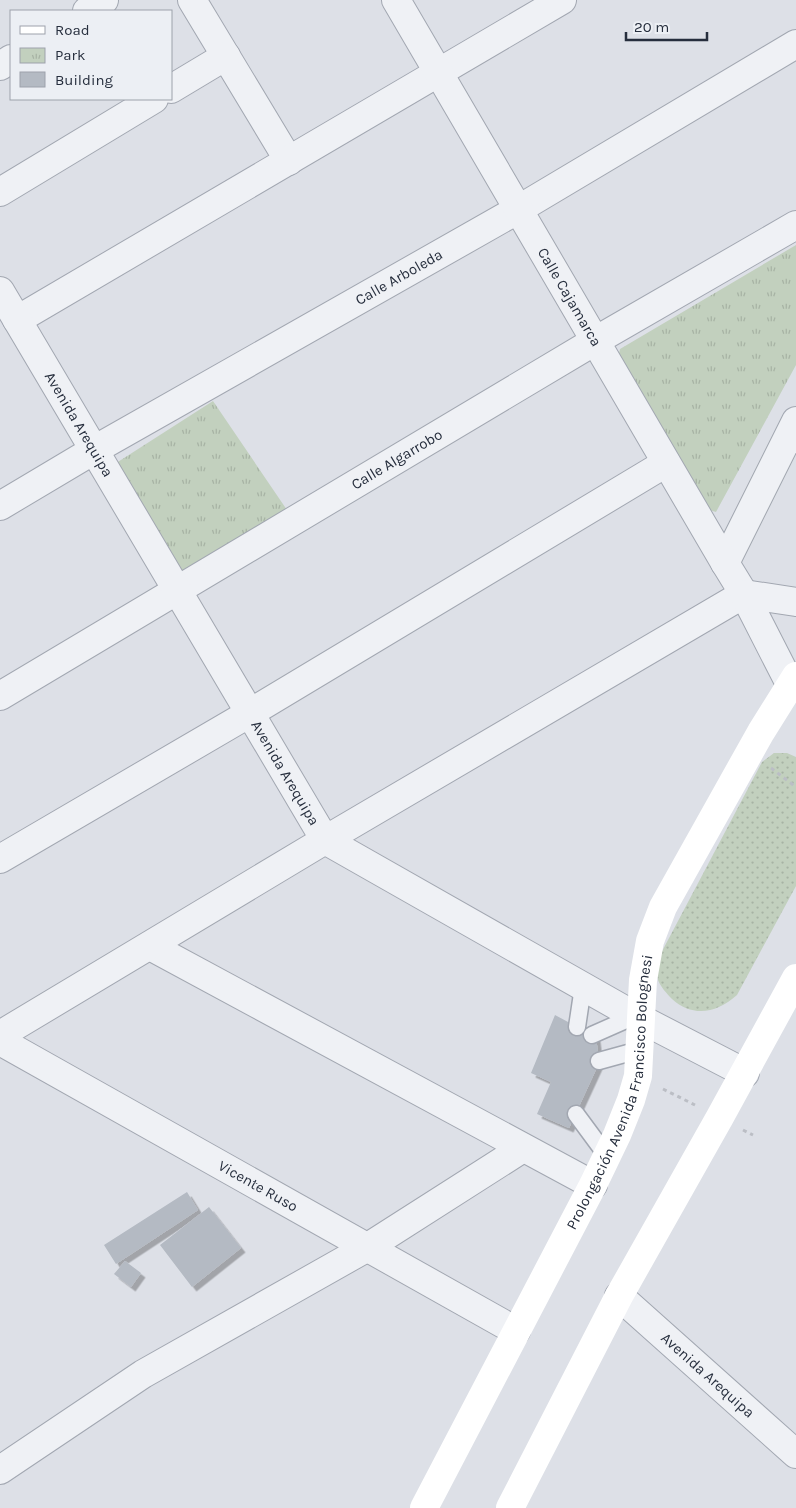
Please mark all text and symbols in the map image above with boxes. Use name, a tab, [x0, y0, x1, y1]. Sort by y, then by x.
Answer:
legend	[10, 10, 172, 100]
scale bar	[626, 10, 707, 42]
text: 20 m	[634, 18, 669, 36]
text: Road	[55, 21, 90, 39]
text: Park	[55, 46, 85, 64]
text: Building	[55, 71, 113, 89]
street label: Calle Cajamarca	[534, 244, 605, 350]
street label: Calle Arboleda	[352, 245, 446, 309]
street label: Avenida Arequipa	[41, 369, 117, 480]
street label: Calle Algarrobo	[348, 425, 446, 493]
street label: Avenida Arequipa	[247, 717, 323, 829]
street label: Prolongación Avenida Francisco Bolognesi	[562, 953, 656, 1233]
street label: Vicente Ruso	[215, 1156, 301, 1216]
street label: Avenida Arequipa	[657, 1329, 758, 1422]

